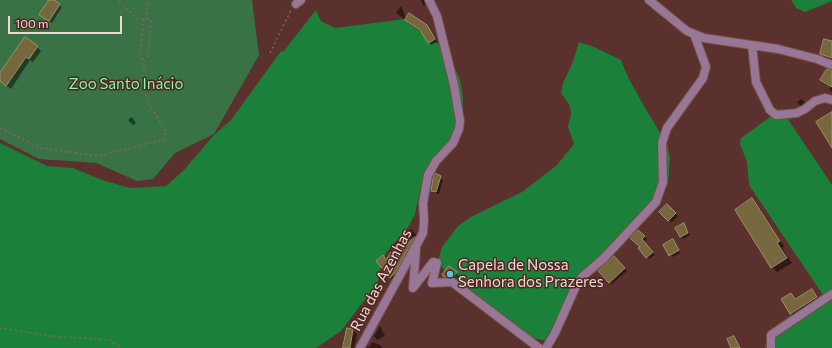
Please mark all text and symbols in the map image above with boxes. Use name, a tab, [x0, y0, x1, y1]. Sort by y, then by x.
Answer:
scale bar	[10, 8, 124, 34]
text: 100 m	[15, 16, 49, 30]
park label: Zoo Santo Inácio	[69, 75, 183, 93]
street label: Rua das Azenhas	[347, 226, 415, 334]
place label: Capela de Nossa Senhora dos Prazeres	[458, 256, 604, 291]
marker: Capela de Nossa Senhora dos Prazeres	[445, 269, 455, 279]

